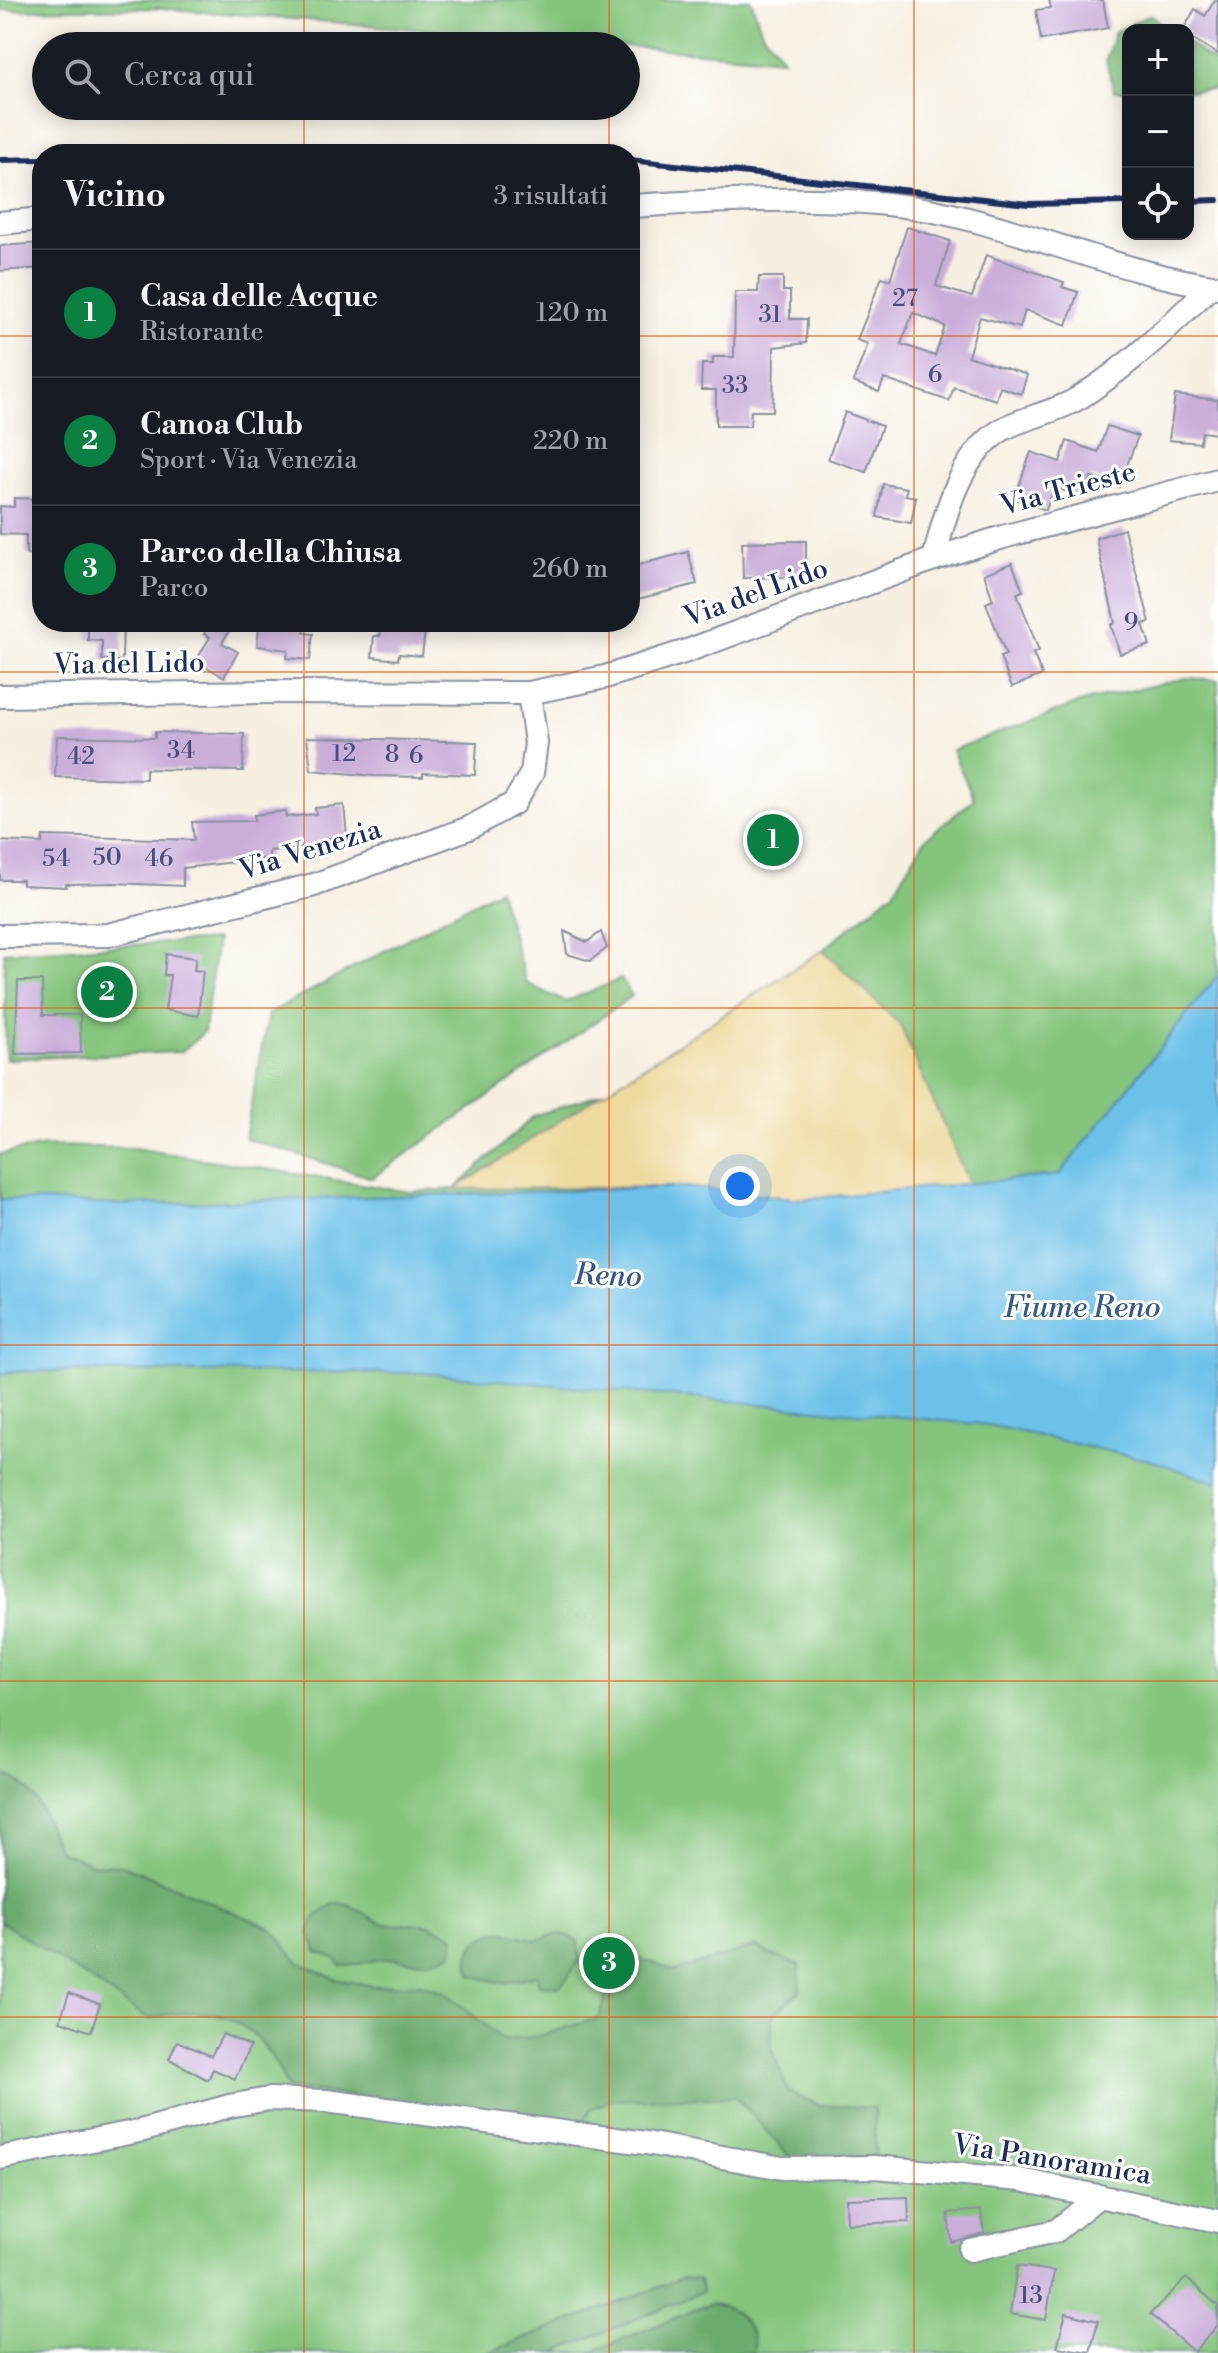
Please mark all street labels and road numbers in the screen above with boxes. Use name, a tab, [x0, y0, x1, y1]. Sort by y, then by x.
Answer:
street label: Via Trieste	[996, 454, 1139, 524]
street label: Via del Lido	[678, 551, 833, 636]
street label: Via del Lido	[52, 645, 205, 683]
street label: Via Venezia	[234, 812, 386, 889]
street label: Via Panoramica	[949, 2127, 1154, 2193]

